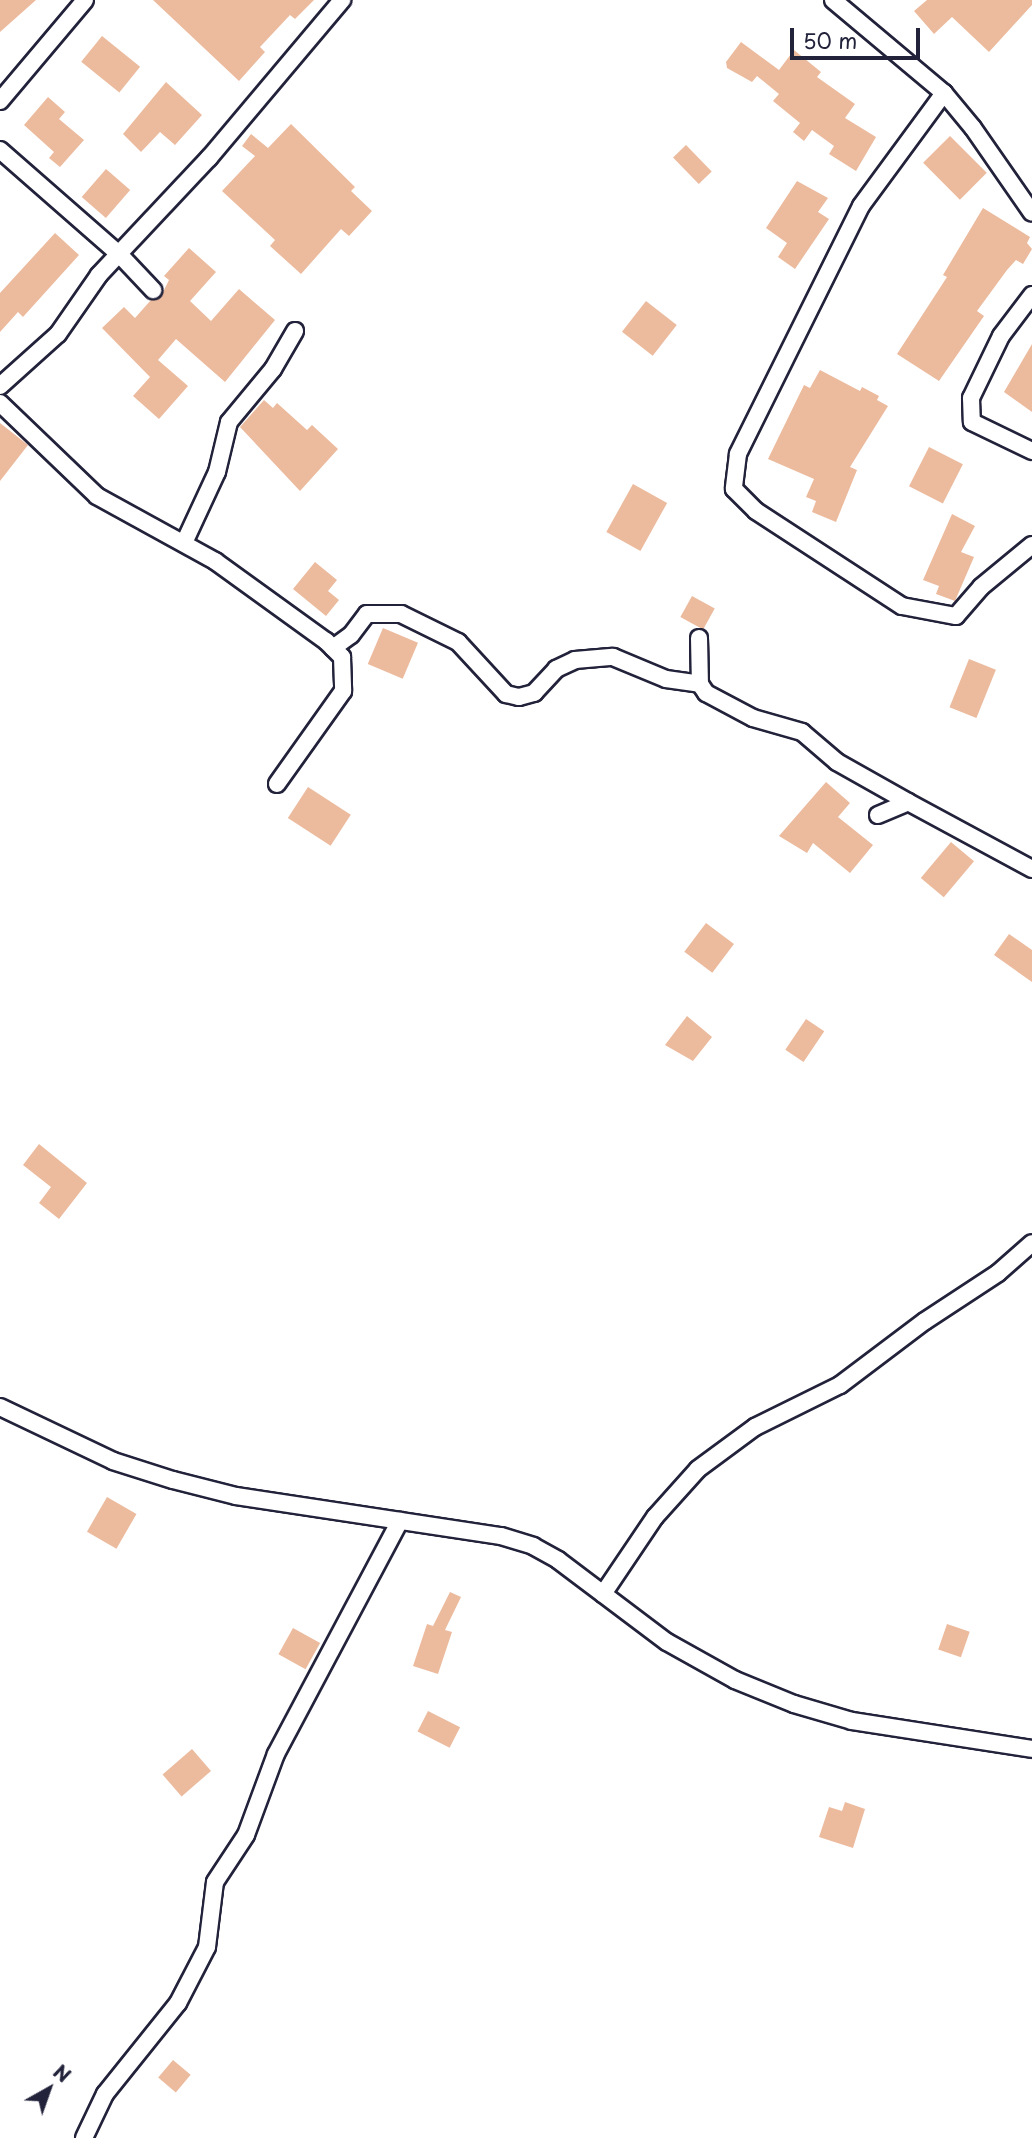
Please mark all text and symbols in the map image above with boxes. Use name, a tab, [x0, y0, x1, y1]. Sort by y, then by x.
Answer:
scale bar	[794, 14, 923, 58]
text: 50 m	[803, 24, 857, 56]
north arrow	[14, 2054, 84, 2124]
text: N	[48, 2057, 77, 2088]

